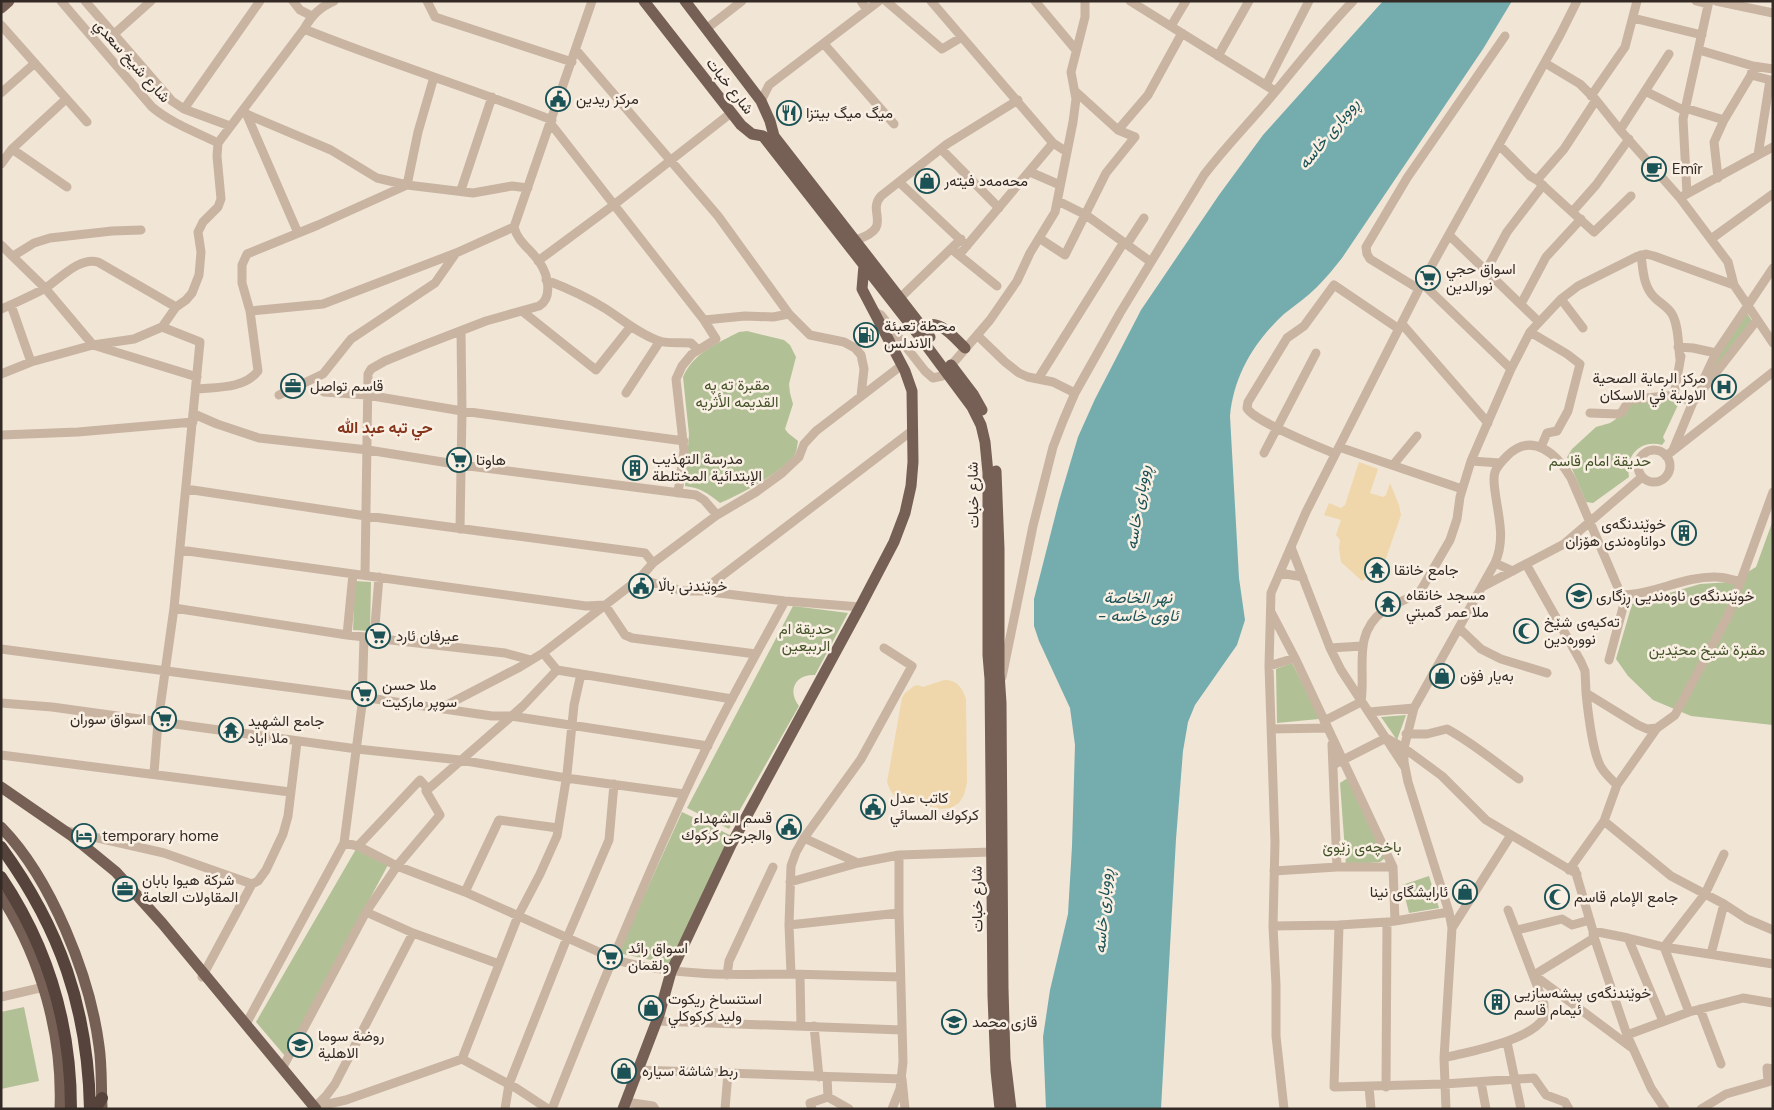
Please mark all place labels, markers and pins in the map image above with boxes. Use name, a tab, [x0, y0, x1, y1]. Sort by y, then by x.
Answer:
public building icon: مركز ريدين	[545, 86, 571, 112]
place label: مركز ريدين	[576, 89, 639, 109]
restaurant icon: ميگ ميگ بيتزا	[776, 100, 802, 126]
place label: ميگ ميگ بيتزا	[806, 103, 893, 123]
cafe icon: Emîr	[1641, 156, 1667, 182]
place label: Emîr	[1672, 159, 1703, 179]
shop icon: محەمەد فیتەر	[914, 168, 940, 194]
place label: محەمەد فیتەر	[943, 171, 1028, 191]
place label: اسواق حجي نورالدين	[1446, 259, 1516, 296]
supermarket icon: اسواق حجي نورالدين	[1415, 265, 1441, 291]
place label: محطة تعبئة الاندلس	[884, 316, 956, 353]
fuel station icon: محطة تعبئة الاندلس	[853, 322, 879, 348]
place label: مركز الرعاية الصحية الاولية في الاسكان	[1592, 368, 1706, 408]
office icon: قاسم تواصل	[280, 373, 306, 399]
hospital icon: مركز الرعاية الصحية الاولية في الاسكان	[1711, 374, 1737, 400]
place label: قاسم تواصل	[310, 376, 384, 396]
supermarket icon: هاوتا	[446, 447, 472, 473]
place label: مدرسة التهذيب الإبتدائية المختلطة	[652, 449, 762, 486]
place label: هاوتا	[476, 450, 506, 470]
building icon: مدرسة التهذيب الإبتدائية المختلطة	[622, 455, 648, 481]
place label: خوێندنگەی دواناوەندی هۆزان	[1565, 514, 1666, 551]
building icon: خوێندنگەی دواناوەندی هۆزان	[1671, 520, 1697, 546]
temple icon: جامع خانقا	[1364, 557, 1390, 583]
place label: جامع خانقا	[1394, 560, 1459, 581]
public building icon: خوێندنی باڵا	[628, 573, 654, 599]
place label: خوێندنی باڵا	[658, 576, 727, 596]
school or university icon: خوێندنگەی ناوەندیی ڕزگاری	[1566, 583, 1592, 609]
place label: مسجد خانقاه ملا عمر گمبتي	[1406, 585, 1489, 625]
place label: خوێندنگەی ناوەندیی ڕزگاری	[1596, 586, 1754, 608]
temple icon: مسجد خانقاه ملا عمر گمبتي	[1375, 591, 1401, 617]
place label: تەکیەی شێخ نوورەدین	[1544, 612, 1620, 649]
mosque icon: تەکیەی شێخ نوورەدین	[1513, 618, 1539, 644]
supermarket icon: عیرفان ئارد	[365, 623, 391, 649]
place label: عیرفان ئارد	[396, 626, 459, 646]
shop icon: بەیار فۆن	[1429, 663, 1455, 689]
place label: بەیار فۆن	[1460, 666, 1514, 686]
place label: ملا حسن سوپر ماركيت	[382, 675, 457, 712]
supermarket icon: ملا حسن سوپر ماركيت	[351, 681, 377, 707]
supermarket icon: اسواق سوران	[151, 706, 177, 732]
place label: اسواق سوران	[70, 709, 146, 729]
place label: جامع الشهيد ملا اياد	[248, 711, 324, 748]
temple icon: جامع الشهيد ملا اياد	[218, 717, 244, 743]
place label: كاتب عدل كركوك المسائي	[890, 788, 979, 828]
public building icon: كاتب عدل كركوك المسائي	[860, 794, 886, 820]
place label: قسم الشهداء والجرحى كركوك	[681, 808, 772, 845]
public building icon: قسم الشهداء والجرحى كركوك	[776, 814, 802, 840]
hotel icon: temporary home	[71, 823, 97, 849]
place label: temporary home	[102, 826, 219, 846]
place label: شركة هيوا بابان المقاولات العامة	[142, 870, 238, 907]
office icon: شركة هيوا بابان المقاولات العامة	[112, 876, 138, 902]
shop icon: ئارایشگای نینا	[1452, 879, 1478, 905]
place label: ئارایشگای نینا	[1370, 882, 1448, 902]
mosque icon: جامع الإمام قاسم	[1544, 884, 1570, 910]
place label: جامع الإمام قاسم	[1574, 887, 1678, 908]
place label: اسواق رائد ولقمان	[628, 938, 688, 975]
supermarket icon: اسواق رائد ولقمان	[597, 944, 623, 970]
place label: خوێندنگەی پیشەسازیی ئیمام قاسم	[1514, 983, 1651, 1020]
place label: استنساخ ريكوت وليد كركوكلي	[668, 989, 762, 1029]
building icon: خوێندنگەی پیشەسازیی ئیمام قاسم	[1484, 989, 1510, 1015]
shop icon: استنساخ ريكوت وليد كركوكلي	[638, 995, 664, 1021]
school or university icon: قازی محمد	[941, 1009, 967, 1035]
place label: قازی محمد	[972, 1012, 1037, 1032]
place label: روضة سوما الاهلية	[318, 1026, 384, 1063]
school or university icon: روضة سوما الاهلية	[287, 1032, 313, 1058]
shop icon: ربط شاشة سياره	[611, 1058, 637, 1084]
place label: ربط شاشة سياره	[642, 1061, 738, 1081]

